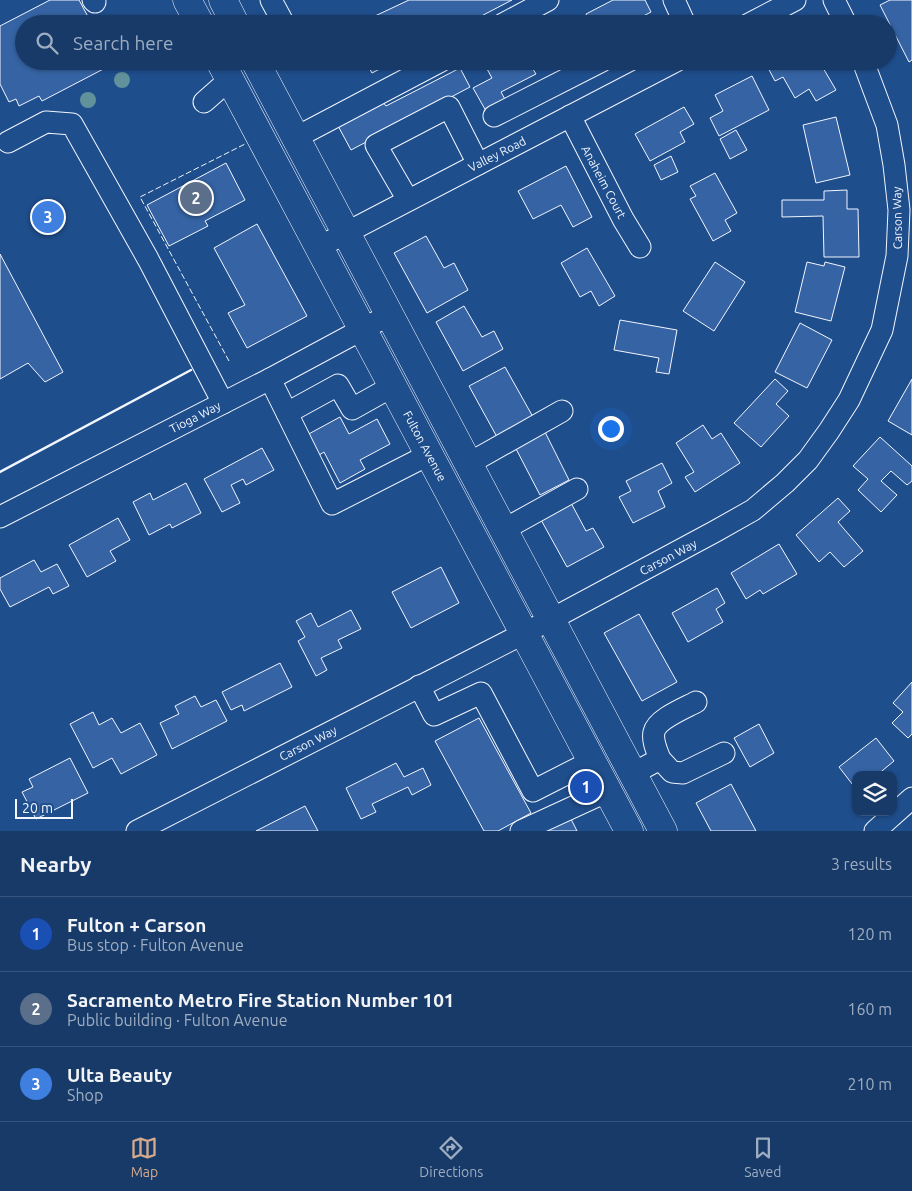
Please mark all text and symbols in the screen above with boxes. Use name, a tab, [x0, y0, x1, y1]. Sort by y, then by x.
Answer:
search box	[15, 15, 897, 70]
icon: search	[33, 29, 61, 57]
text: Search here	[73, 32, 173, 54]
street label: Valley Road	[466, 134, 528, 174]
street label: Anaheim Court	[579, 143, 629, 221]
pin: 2	[180, 179, 212, 217]
street label: Carson Way	[890, 186, 904, 249]
pin: 3	[32, 198, 64, 236]
street label: Tioga Way	[167, 399, 223, 435]
street label: Fulton Avenue	[401, 409, 449, 483]
your location	[598, 416, 624, 442]
street label: Carson Way	[637, 536, 699, 577]
street label: Carson Way	[277, 723, 339, 763]
pin: 1	[570, 768, 602, 806]
map controls	[852, 771, 897, 816]
button: layers	[852, 771, 897, 816]
scale bar	[15, 796, 72, 819]
text: 20 m	[22, 800, 53, 816]
text: Nearby	[20, 852, 91, 876]
text: 3 results	[831, 855, 892, 873]
text: Fulton + Carson	[67, 914, 206, 936]
text: 1	[31, 925, 41, 943]
text: 120 m	[847, 925, 892, 943]
text: Bus stop · Fulton Avenue	[67, 936, 244, 954]
text: Sacramento Metro Fire Station Number 101	[67, 989, 455, 1011]
text: 2	[31, 1000, 41, 1018]
text: 160 m	[847, 1000, 892, 1018]
text: Public building · Fulton Avenue	[67, 1011, 288, 1029]
text: Ulta Beauty	[67, 1064, 172, 1086]
text: 3	[31, 1075, 41, 1093]
text: 210 m	[847, 1075, 892, 1093]
text: Shop	[67, 1086, 103, 1104]
tab: Map	[130, 1134, 158, 1180]
tab: Directions	[419, 1134, 483, 1180]
tab: Saved	[744, 1134, 782, 1180]

